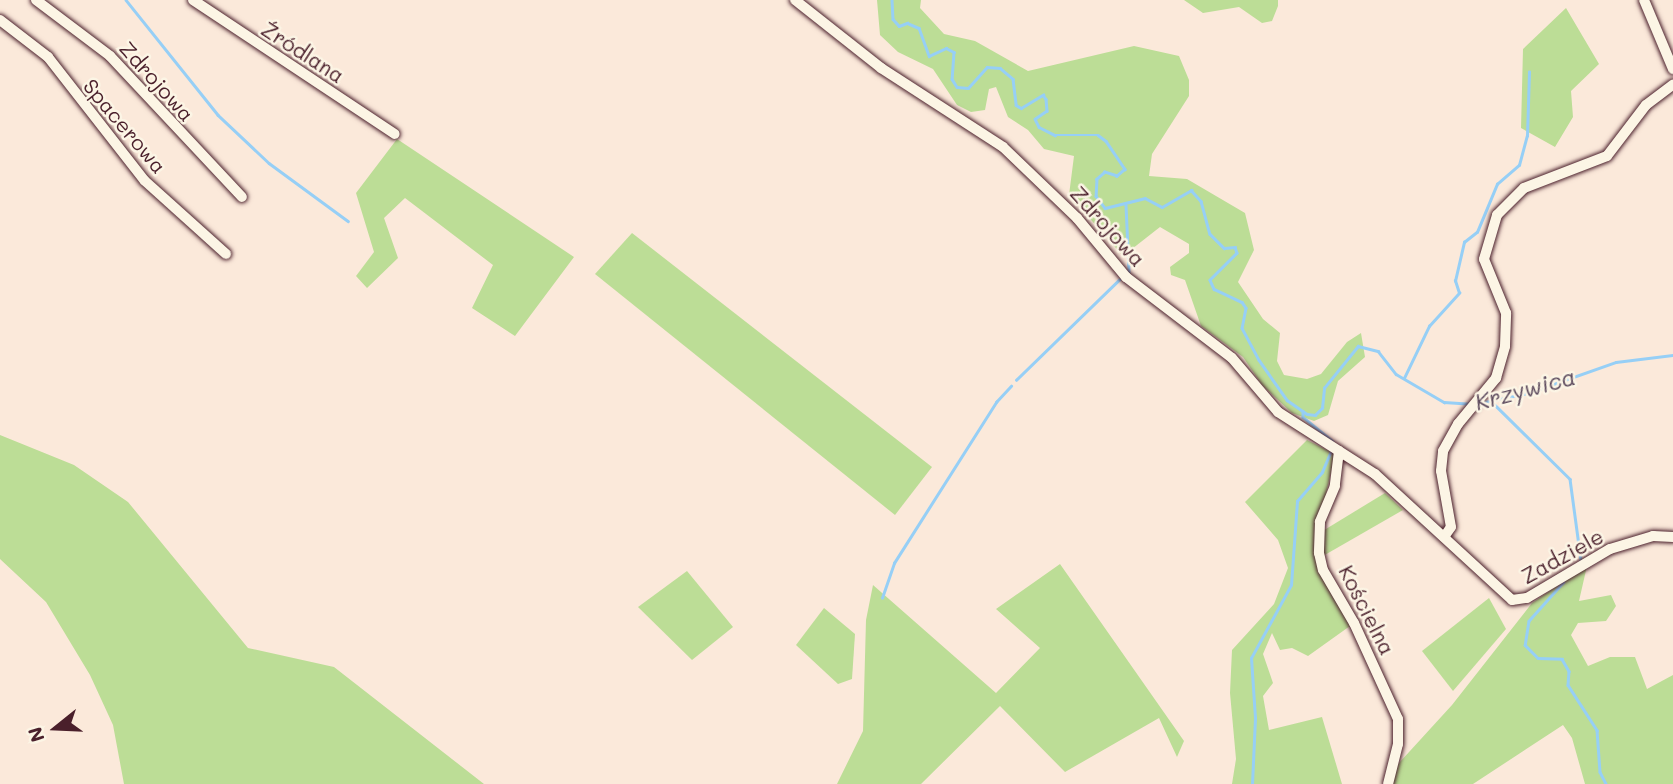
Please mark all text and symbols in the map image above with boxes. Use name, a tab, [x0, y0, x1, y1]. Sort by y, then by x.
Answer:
street label: Źródlana	[257, 16, 349, 88]
street label: Zdrojowa	[114, 36, 200, 126]
street label: Spacerowa	[78, 74, 172, 178]
street label: Zdrojowa	[1065, 181, 1151, 271]
water label: Krzywica	[1472, 362, 1578, 416]
street label: Zadziele	[1517, 523, 1607, 589]
street label: Kościelna	[1334, 561, 1400, 659]
north arrow	[21, 693, 91, 763]
text: N	[21, 724, 50, 745]

